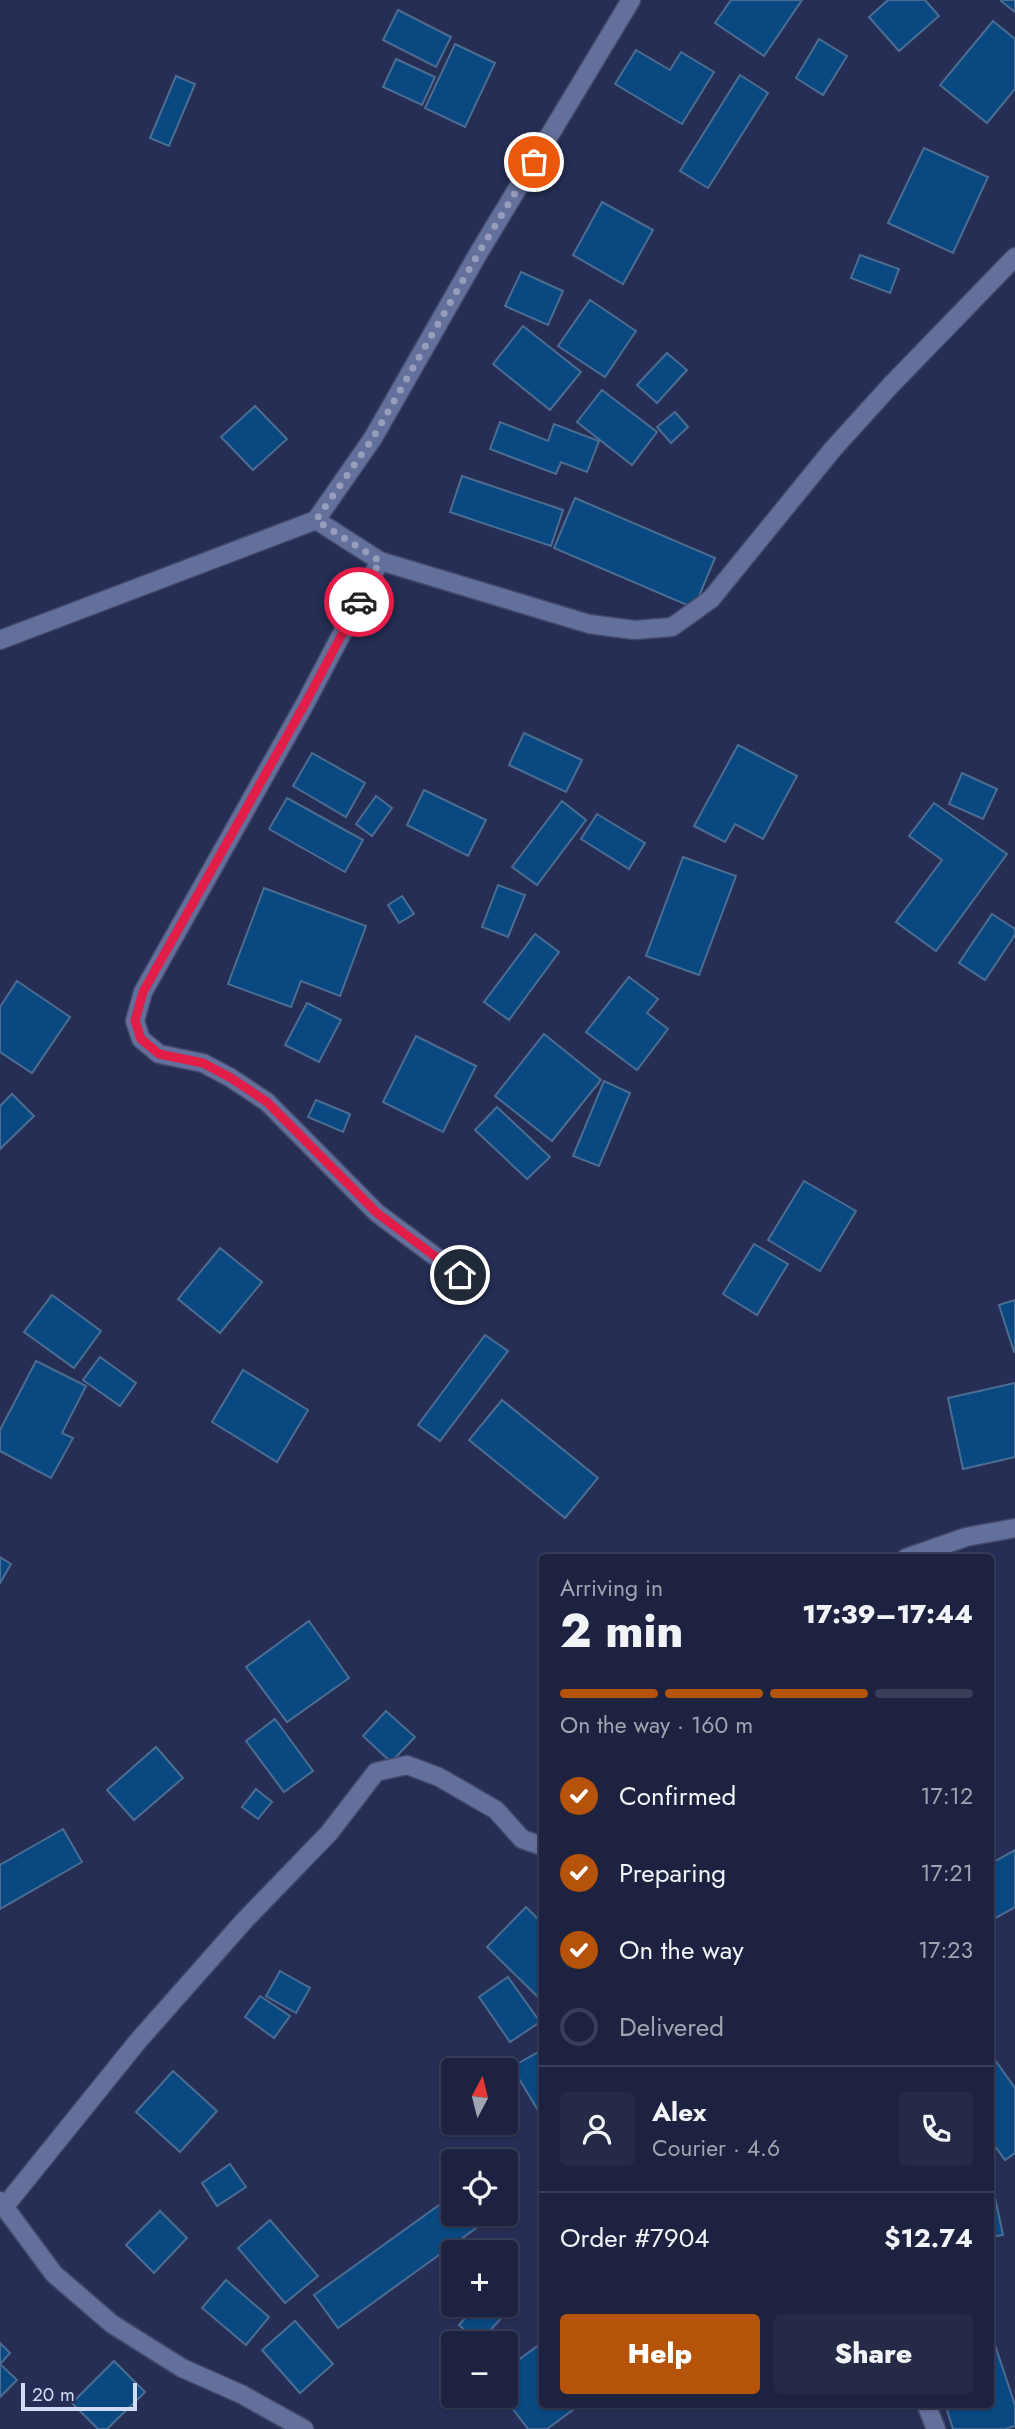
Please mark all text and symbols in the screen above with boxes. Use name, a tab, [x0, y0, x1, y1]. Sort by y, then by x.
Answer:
pin	[504, 132, 564, 192]
icon: bag	[515, 143, 553, 181]
courier	[324, 567, 394, 637]
icon: car	[340, 583, 378, 621]
pin	[430, 1245, 490, 1305]
icon: home	[441, 1256, 479, 1294]
text: Arriving in	[560, 1571, 663, 1605]
text: 17:39–17:44	[802, 1595, 973, 1633]
text: 2 min	[560, 1598, 684, 1664]
text: On the way · 160 m	[560, 1708, 753, 1742]
icon: check	[560, 1777, 598, 1815]
text: Confirmed	[619, 1777, 736, 1815]
text: 17:12	[920, 1779, 973, 1813]
icon: check	[560, 1854, 598, 1892]
text: Preparing	[619, 1854, 726, 1892]
text: 17:21	[920, 1856, 973, 1890]
icon: check	[560, 1931, 598, 1969]
text: On the way	[619, 1931, 744, 1969]
text: 17:23	[918, 1933, 973, 1967]
text: Delivered	[619, 2008, 724, 2046]
north arrow	[441, 2058, 518, 2135]
map controls	[441, 2058, 518, 2408]
button: person	[560, 2092, 634, 2166]
button: phone	[899, 2092, 973, 2166]
text: Alex	[652, 2093, 706, 2131]
text: Courier · 4.6	[652, 2131, 780, 2165]
button: locate	[441, 2149, 518, 2226]
text: Order #7904	[560, 2219, 710, 2257]
text: $12.74	[884, 2219, 973, 2257]
button: +	[441, 2240, 518, 2317]
button: Help	[560, 2314, 760, 2394]
button: Share	[774, 2314, 973, 2394]
button: −	[441, 2331, 518, 2408]
scale bar	[21, 2380, 136, 2412]
text: 20 m	[32, 2381, 75, 2408]

